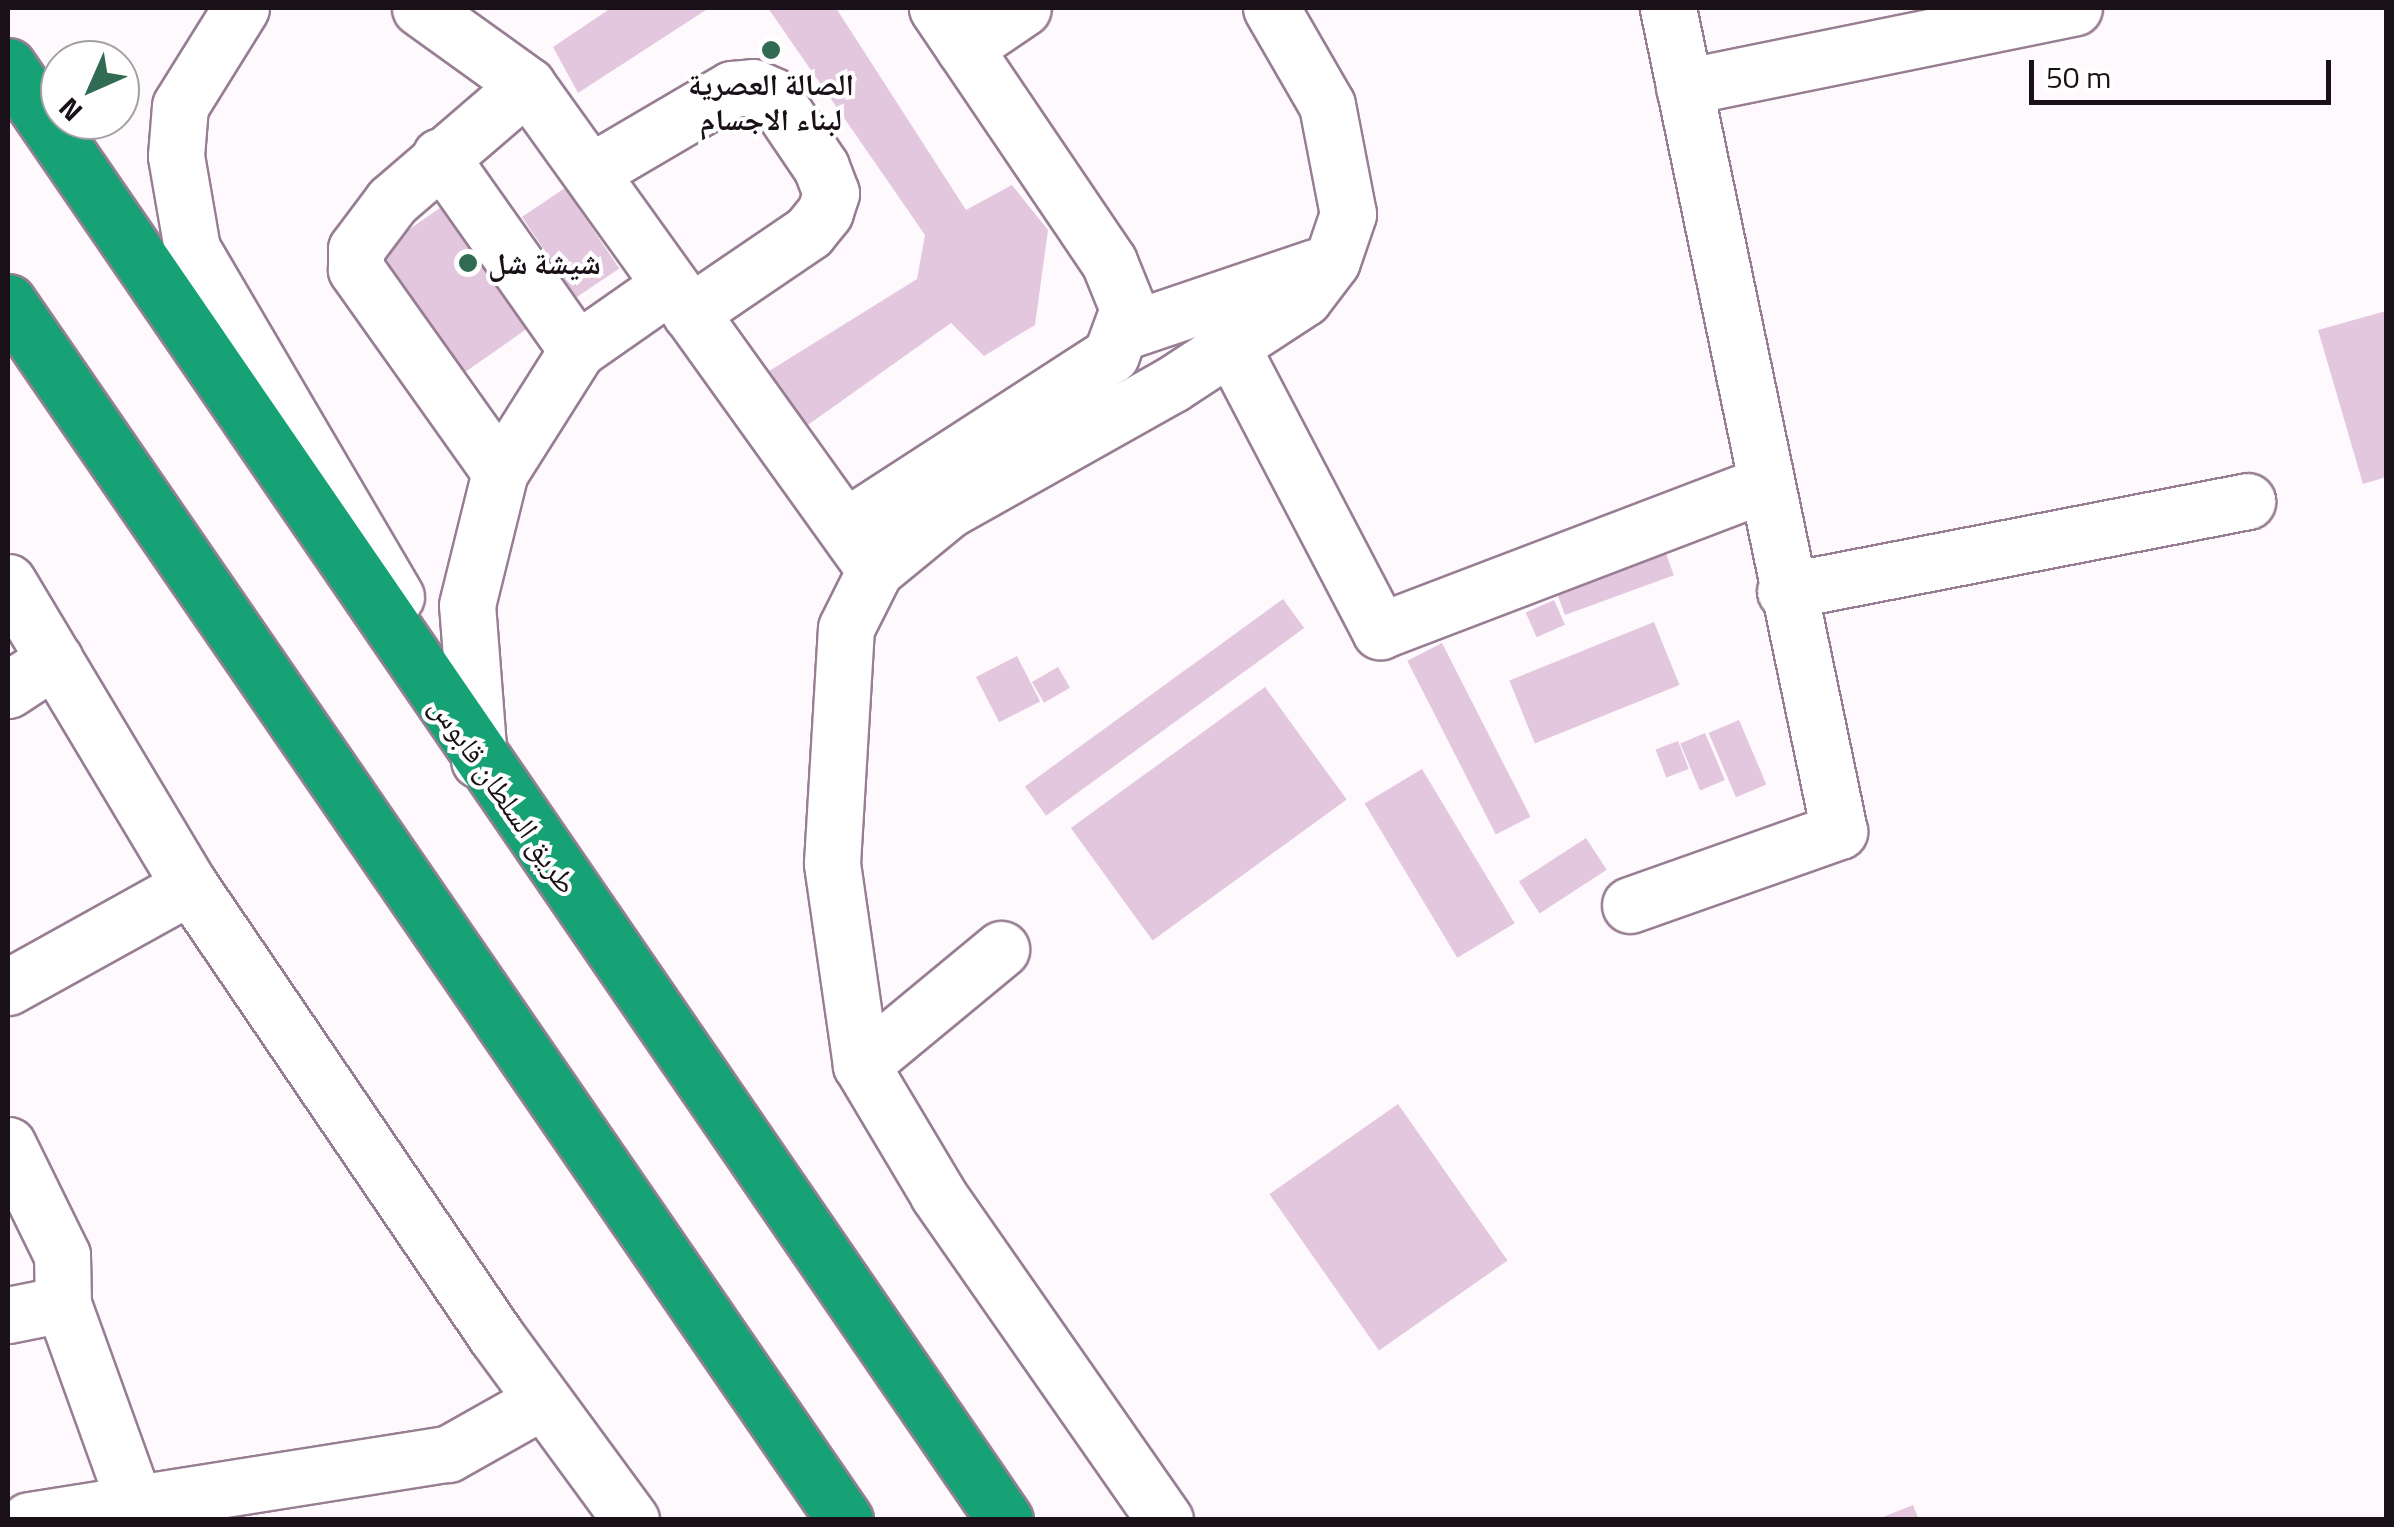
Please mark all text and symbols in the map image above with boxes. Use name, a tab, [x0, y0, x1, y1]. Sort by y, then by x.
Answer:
marker: الصالة العصرية لبناء الاجسام	[760, 39, 782, 61]
north arrow	[40, 40, 140, 140]
scale bar	[2034, 40, 2336, 102]
text: 50 m	[2046, 54, 2111, 100]
place label: الصالة العصرية لبناء الاجسام	[688, 66, 854, 136]
text: N	[48, 88, 92, 132]
place label: شيشة شل	[488, 245, 601, 281]
marker: شيشة شل	[457, 252, 479, 274]
street label: طريق السلطان قابوس	[423, 690, 585, 900]

